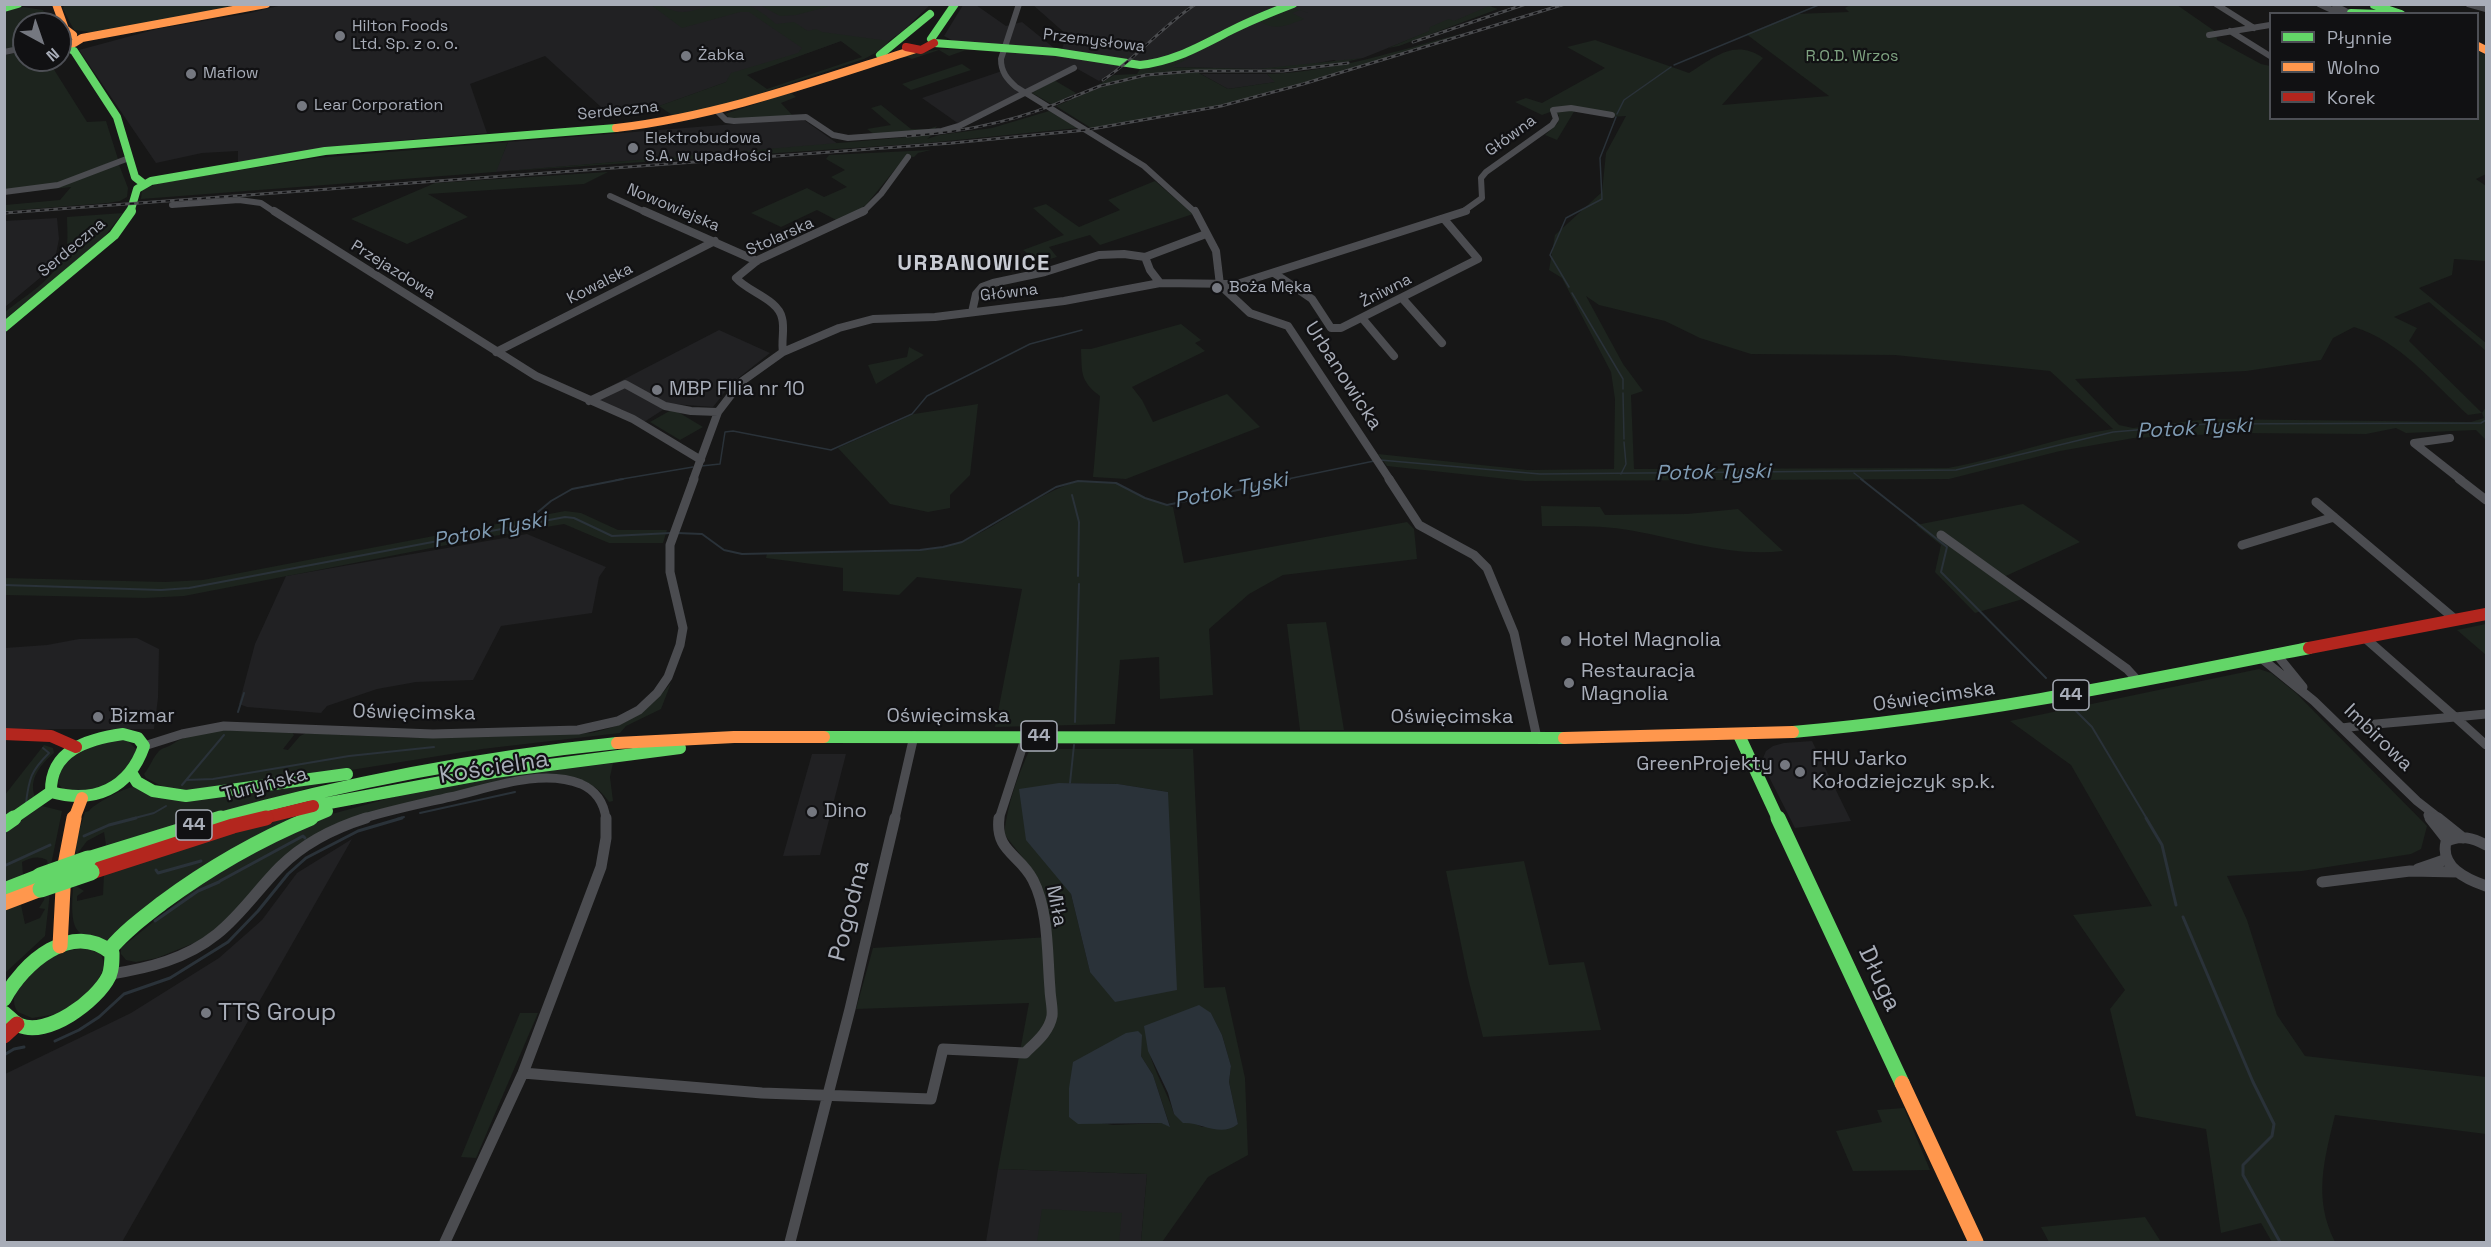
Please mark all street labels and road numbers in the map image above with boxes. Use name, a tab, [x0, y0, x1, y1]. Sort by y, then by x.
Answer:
street label: Przemysłowa	[1042, 25, 1146, 57]
street label: Serdeczna	[577, 97, 659, 125]
street label: Główna	[1482, 111, 1540, 161]
street label: Nowowiejska	[624, 180, 722, 236]
street label: Serdeczna	[35, 214, 109, 282]
street label: Stolarska	[743, 214, 817, 260]
street label: Przejazdowa	[347, 236, 439, 304]
street label: Kowalska	[564, 259, 636, 309]
street label: Żniwna	[1357, 270, 1415, 312]
street label: Główna	[979, 280, 1039, 306]
street label: Urbanowicka	[1299, 317, 1387, 435]
street label: Oświęcimska	[1871, 677, 1997, 717]
road number: 44	[2053, 680, 2089, 710]
street label: Imbirowa	[2339, 699, 2417, 777]
street label: Oświęcimska	[352, 700, 476, 726]
street label: Oświęcimska	[886, 705, 1010, 729]
street label: Oświęcimska	[1390, 706, 1514, 730]
road number: 44	[1021, 721, 1057, 751]
street label: Kościelna	[437, 745, 551, 791]
street label: Turyńska	[220, 762, 310, 808]
road number: 44	[176, 810, 212, 840]
street label: Pogodna	[824, 858, 876, 964]
street label: Miła	[1040, 884, 1072, 928]
street label: Długa	[1851, 942, 1907, 1016]

